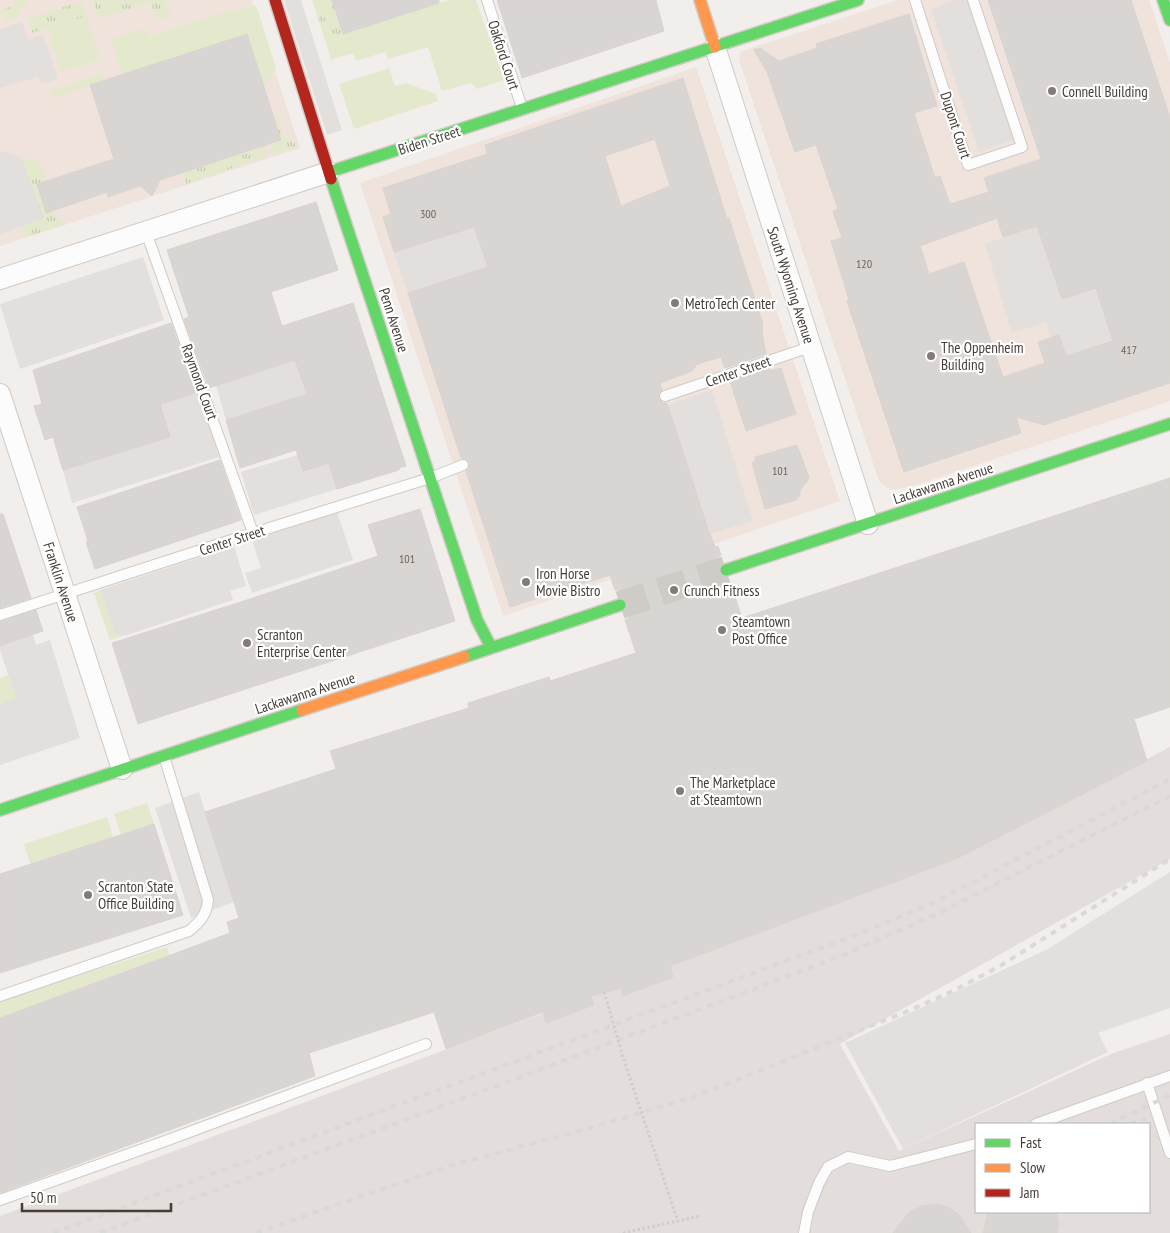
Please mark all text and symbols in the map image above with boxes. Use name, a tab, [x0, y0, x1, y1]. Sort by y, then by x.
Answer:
street label: Oakford Court	[484, 18, 524, 92]
place label: Connell Building	[1062, 82, 1148, 101]
marker: Connell Building	[1046, 85, 1058, 97]
street label: Dupont Court	[936, 89, 976, 161]
street label: Biden Street	[396, 121, 462, 159]
house number: 300	[420, 206, 436, 221]
street label: South Wyoming Avenue	[763, 224, 819, 346]
house number: 120	[856, 256, 872, 271]
street label: Penn Avenue	[375, 285, 413, 355]
place label: MetroTech Center	[685, 294, 776, 313]
marker: MetroTech Center	[669, 297, 681, 309]
place label: The Oppenheim Building	[941, 338, 1024, 374]
street label: Raymond Court	[177, 341, 223, 423]
house number: 417	[1121, 342, 1137, 357]
marker: The Oppenheim Building	[925, 350, 937, 362]
street label: Center Street	[703, 351, 773, 391]
street label: Lackawanna Avenue	[891, 458, 995, 508]
house number: 101	[772, 463, 788, 478]
street label: Center Street	[197, 520, 267, 560]
street label: Franklin Avenue	[39, 540, 83, 624]
house number: 101	[399, 551, 415, 566]
place label: Iron Horse Movie Bistro	[536, 564, 600, 600]
marker: Iron Horse Movie Bistro	[520, 576, 532, 588]
place label: Crunch Fitness	[684, 581, 760, 600]
marker: Crunch Fitness	[668, 584, 680, 596]
place label: Steamtown Post Office	[732, 612, 790, 648]
marker: Steamtown Post Office	[716, 624, 728, 636]
place label: Scranton Enterprise Center	[257, 625, 347, 661]
marker: Scranton Enterprise Center	[241, 637, 253, 649]
street label: Lackawanna Avenue	[253, 668, 357, 718]
place label: The Marketplace at Steamtown	[690, 773, 776, 809]
marker: The Marketplace at Steamtown	[674, 785, 686, 797]
place label: Scranton State Office Building	[98, 877, 174, 913]
marker: Scranton State Office Building	[82, 889, 94, 901]
legend	[975, 1123, 1150, 1213]
text: Fast	[1020, 1133, 1041, 1152]
text: Slow	[1020, 1158, 1045, 1177]
scale bar	[22, 1180, 171, 1212]
text: Jam	[1019, 1183, 1039, 1202]
text: 50 m	[30, 1188, 56, 1207]

